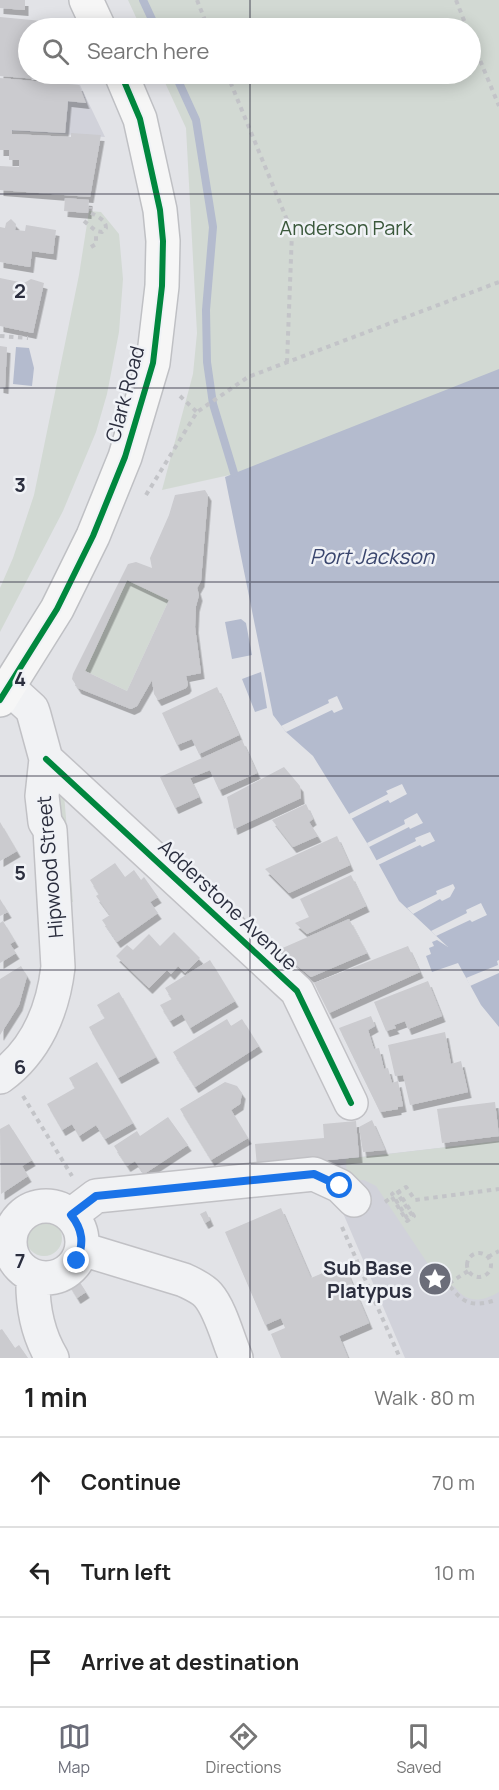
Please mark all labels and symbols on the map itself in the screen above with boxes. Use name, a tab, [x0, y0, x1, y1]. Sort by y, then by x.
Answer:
park label: Anderson Park	[280, 214, 414, 241]
text: 2	[14, 277, 26, 304]
street label: Clark Road	[99, 343, 150, 445]
text: 3	[14, 471, 26, 498]
water label: Port Jackson	[310, 542, 436, 570]
text: 4	[14, 665, 26, 692]
street label: Hipwood Street	[30, 795, 69, 939]
street label: Adderstone Avenue	[153, 833, 304, 976]
text: 5	[14, 859, 26, 886]
text: 6	[14, 1053, 26, 1080]
route start	[326, 1172, 352, 1198]
text: 7	[15, 1247, 25, 1274]
route end	[63, 1247, 89, 1273]
place label: Sub Base Platypus	[323, 1254, 412, 1304]
place icon: Sub Base Platypus	[417, 1261, 453, 1297]

